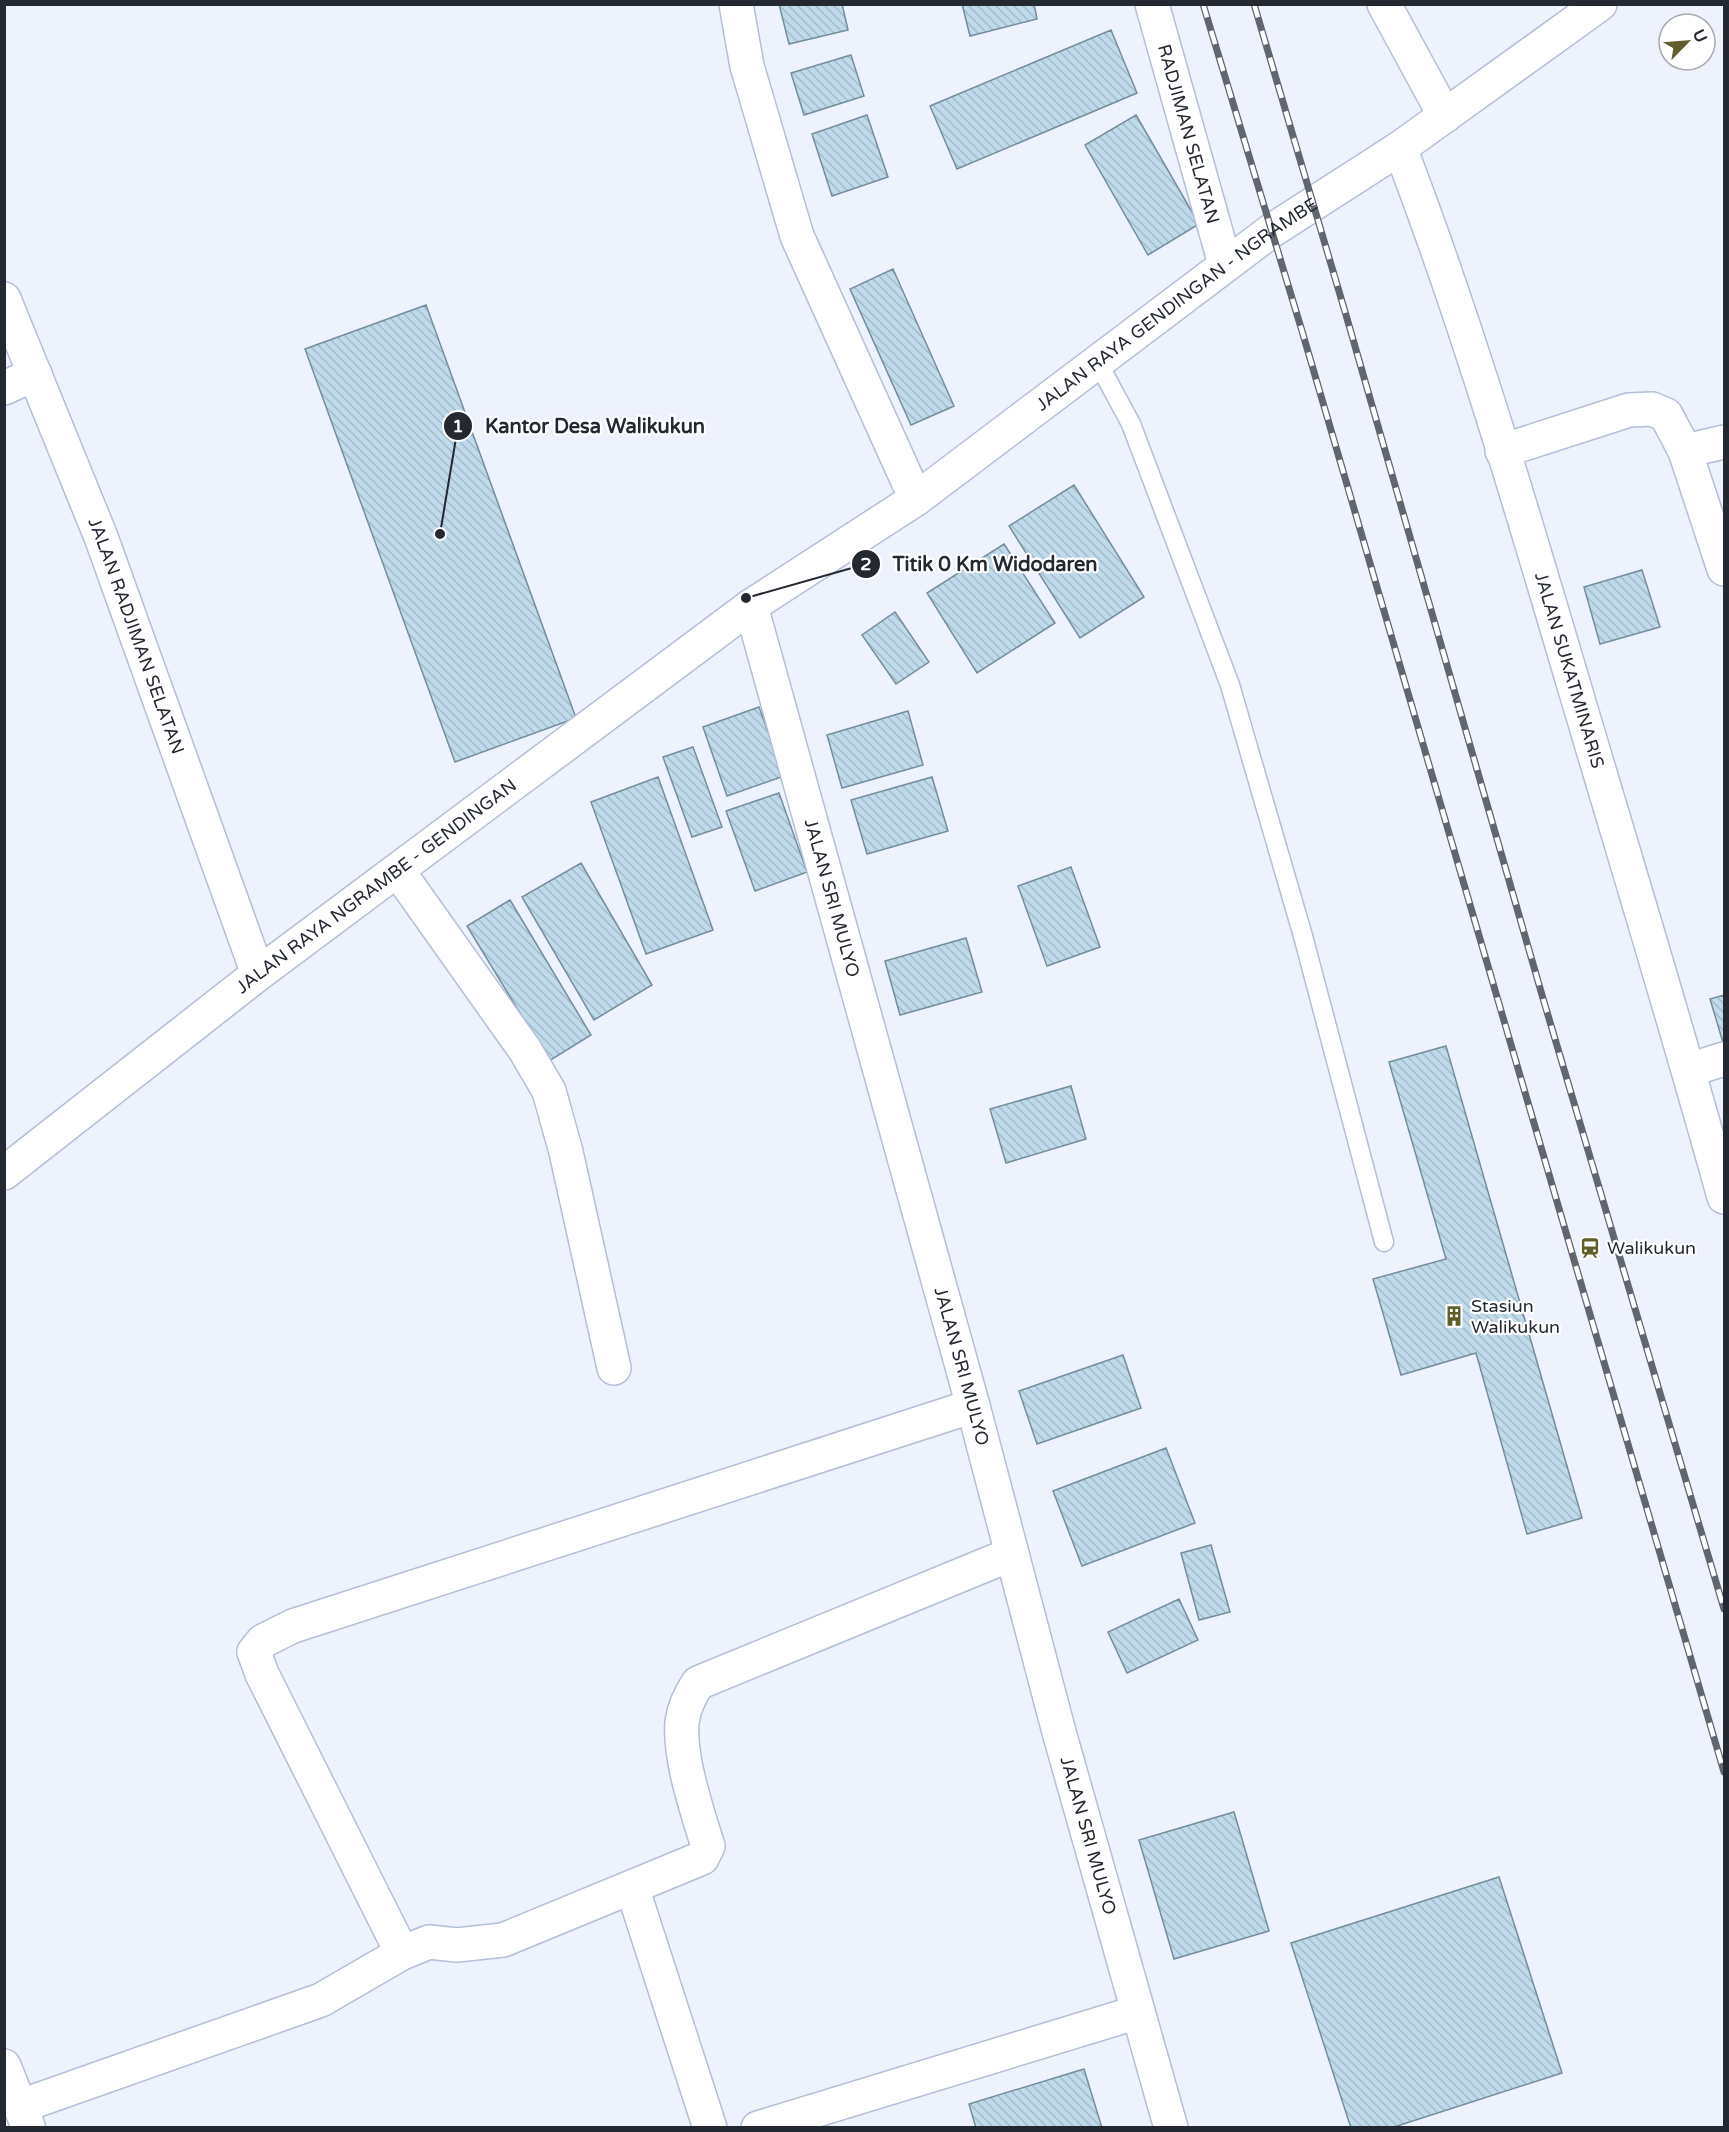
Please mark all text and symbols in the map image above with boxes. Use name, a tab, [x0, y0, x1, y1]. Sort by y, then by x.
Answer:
north arrow	[1657, 12, 1717, 72]
text: U	[1688, 26, 1711, 46]
street label: RADJIMAN SELATAN	[1153, 42, 1224, 226]
street label: JALAN RAYA GENDINGAN - NGRAMBE	[1031, 193, 1322, 416]
callout: Kantor Desa Walikukun	[443, 407, 717, 445]
text: 1	[452, 415, 464, 437]
text: Kantor Desa Walikukun	[485, 415, 705, 439]
street label: JALAN RADJIMAN SELATAN	[83, 514, 189, 757]
callout: Titik 0 Km Widodaren	[851, 545, 1110, 583]
text: 2	[860, 553, 872, 575]
text: Titik 0 Km Widodaren	[892, 553, 1097, 577]
street label: JALAN SUKATMINARIS	[1530, 569, 1609, 771]
street label: JALAN RAYA NGRAMBE - GENDINGAN	[231, 774, 521, 998]
street label: JALAN SRI MULYO	[800, 816, 864, 980]
station icon: Walikukun	[1578, 1236, 1602, 1260]
place label: Walikukun	[1607, 1237, 1696, 1259]
street label: JALAN SRI MULYO	[930, 1285, 994, 1448]
place label: Stasiun Walikukun	[1471, 1295, 1560, 1338]
building icon: Stasiun Walikukun	[1442, 1304, 1466, 1328]
street label: JALAN SRI MULYO	[1055, 1754, 1121, 1917]

